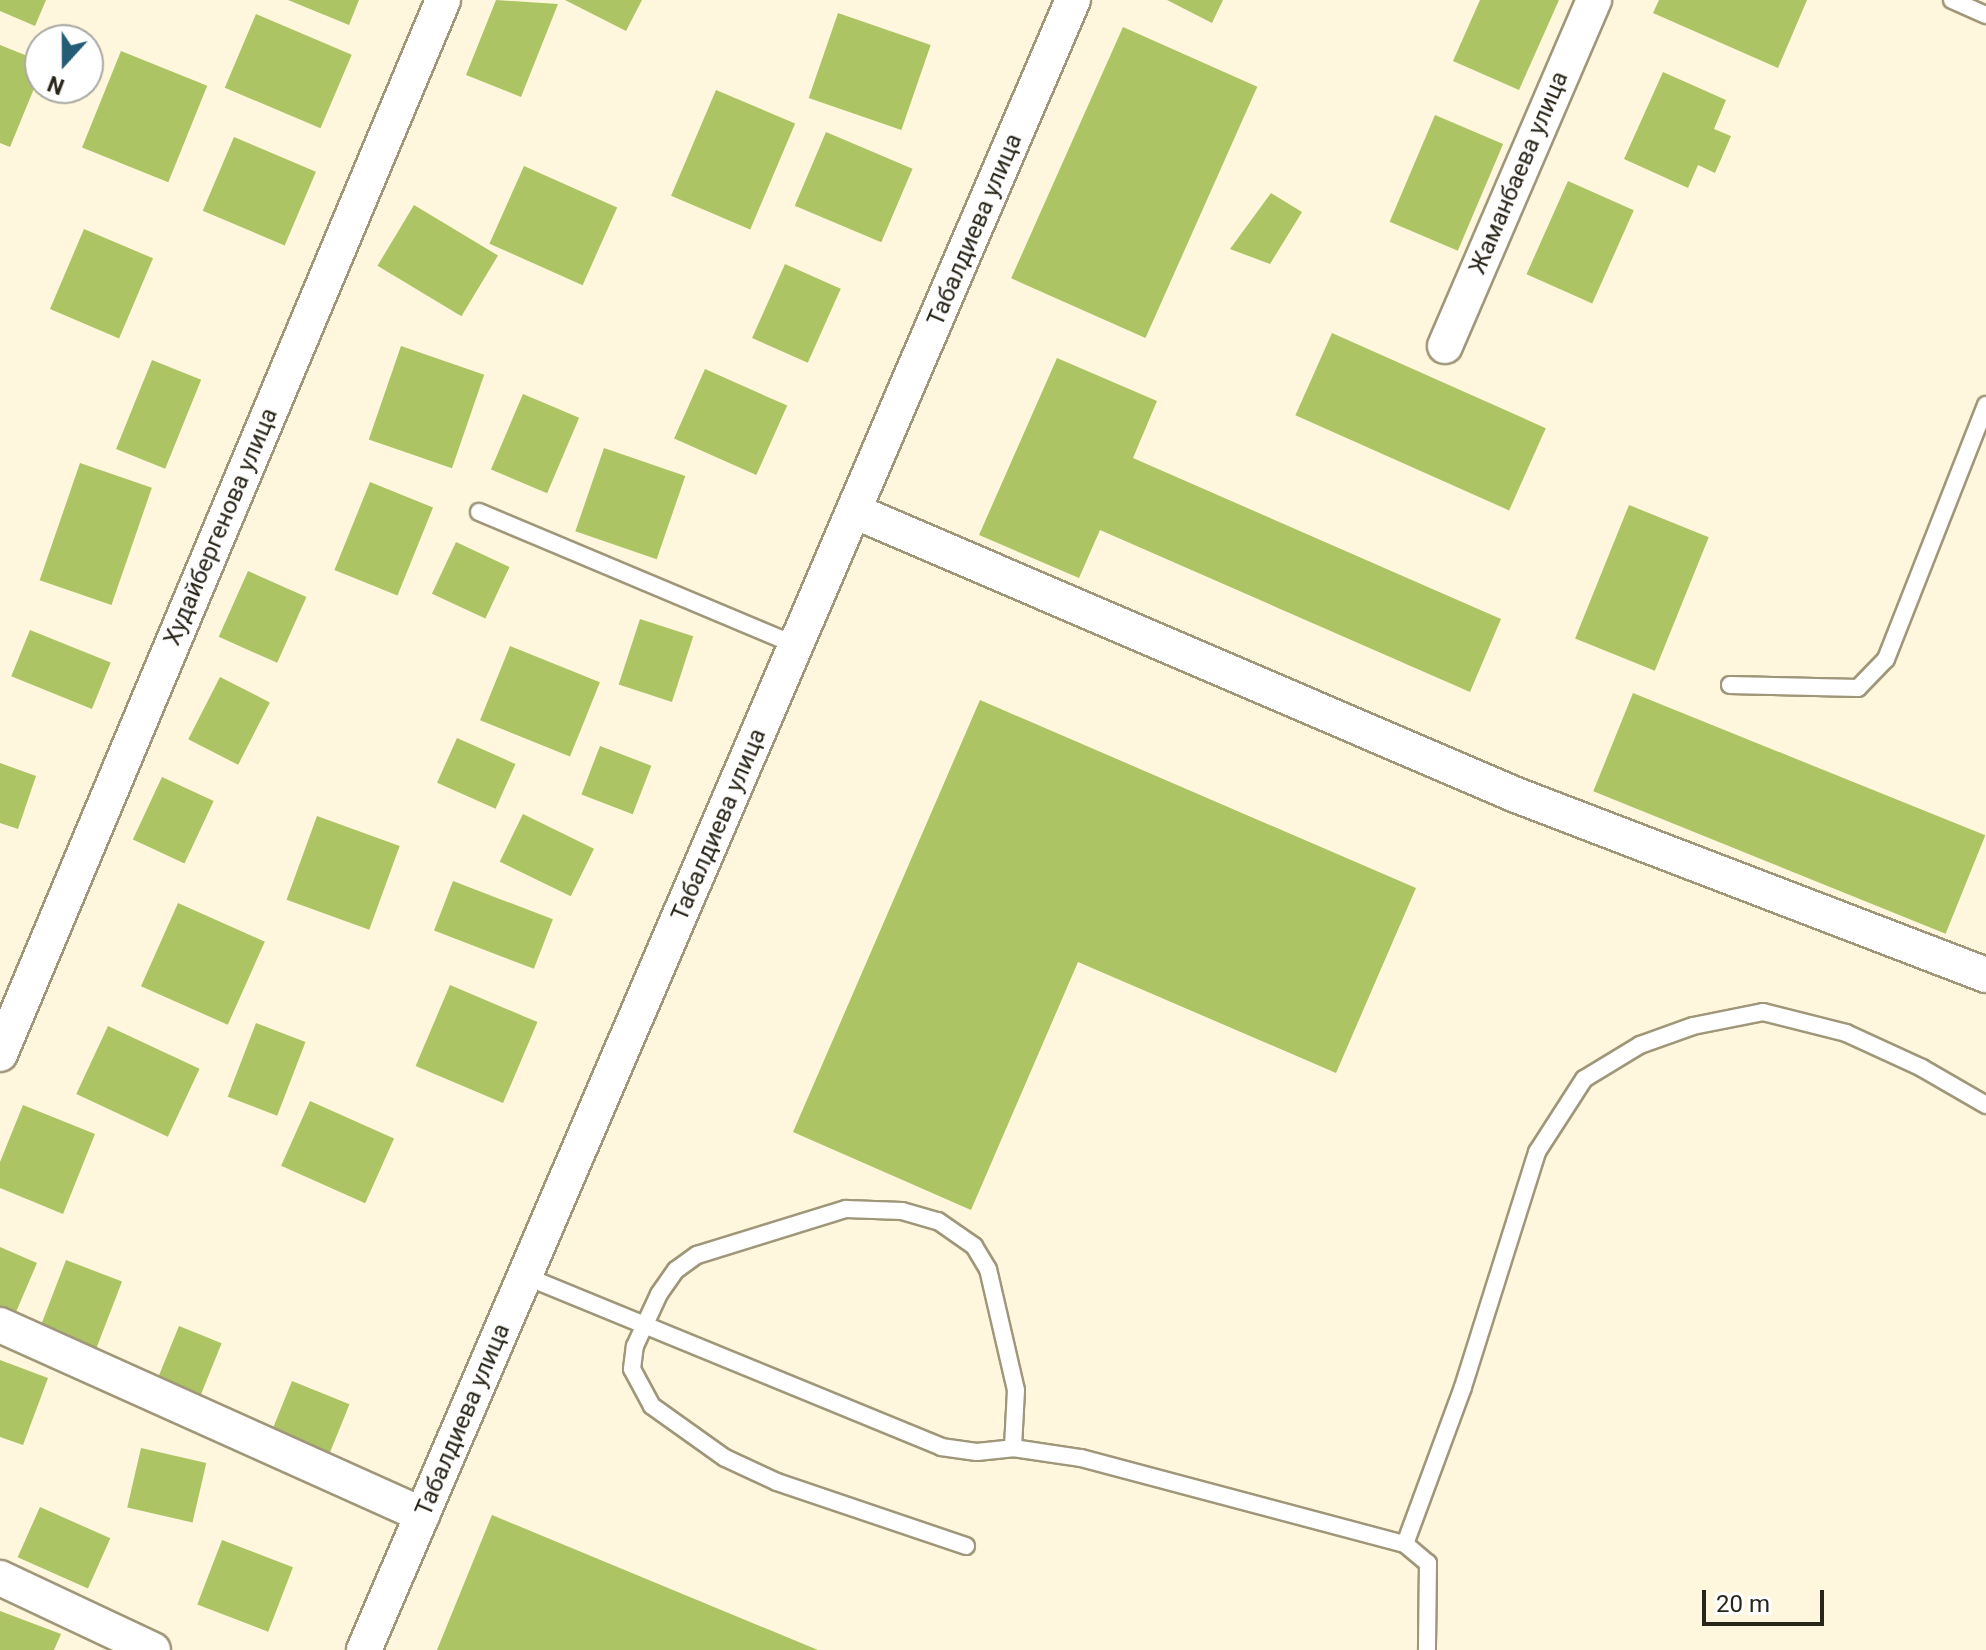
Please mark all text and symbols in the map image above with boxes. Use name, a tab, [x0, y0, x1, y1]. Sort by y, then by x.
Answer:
north arrow	[24, 24, 104, 104]
street label: Жаманбаева улица	[1463, 67, 1575, 279]
text: N	[44, 71, 68, 99]
street label: Табалдиева улица	[922, 130, 1028, 330]
street label: Худайбергенова улица	[158, 404, 284, 650]
street label: Табалдиева улица	[666, 725, 772, 925]
street label: Табалдиева улица	[410, 1320, 516, 1520]
scale bar	[1706, 1574, 1828, 1624]
text: 20 m	[1716, 1590, 1770, 1618]

